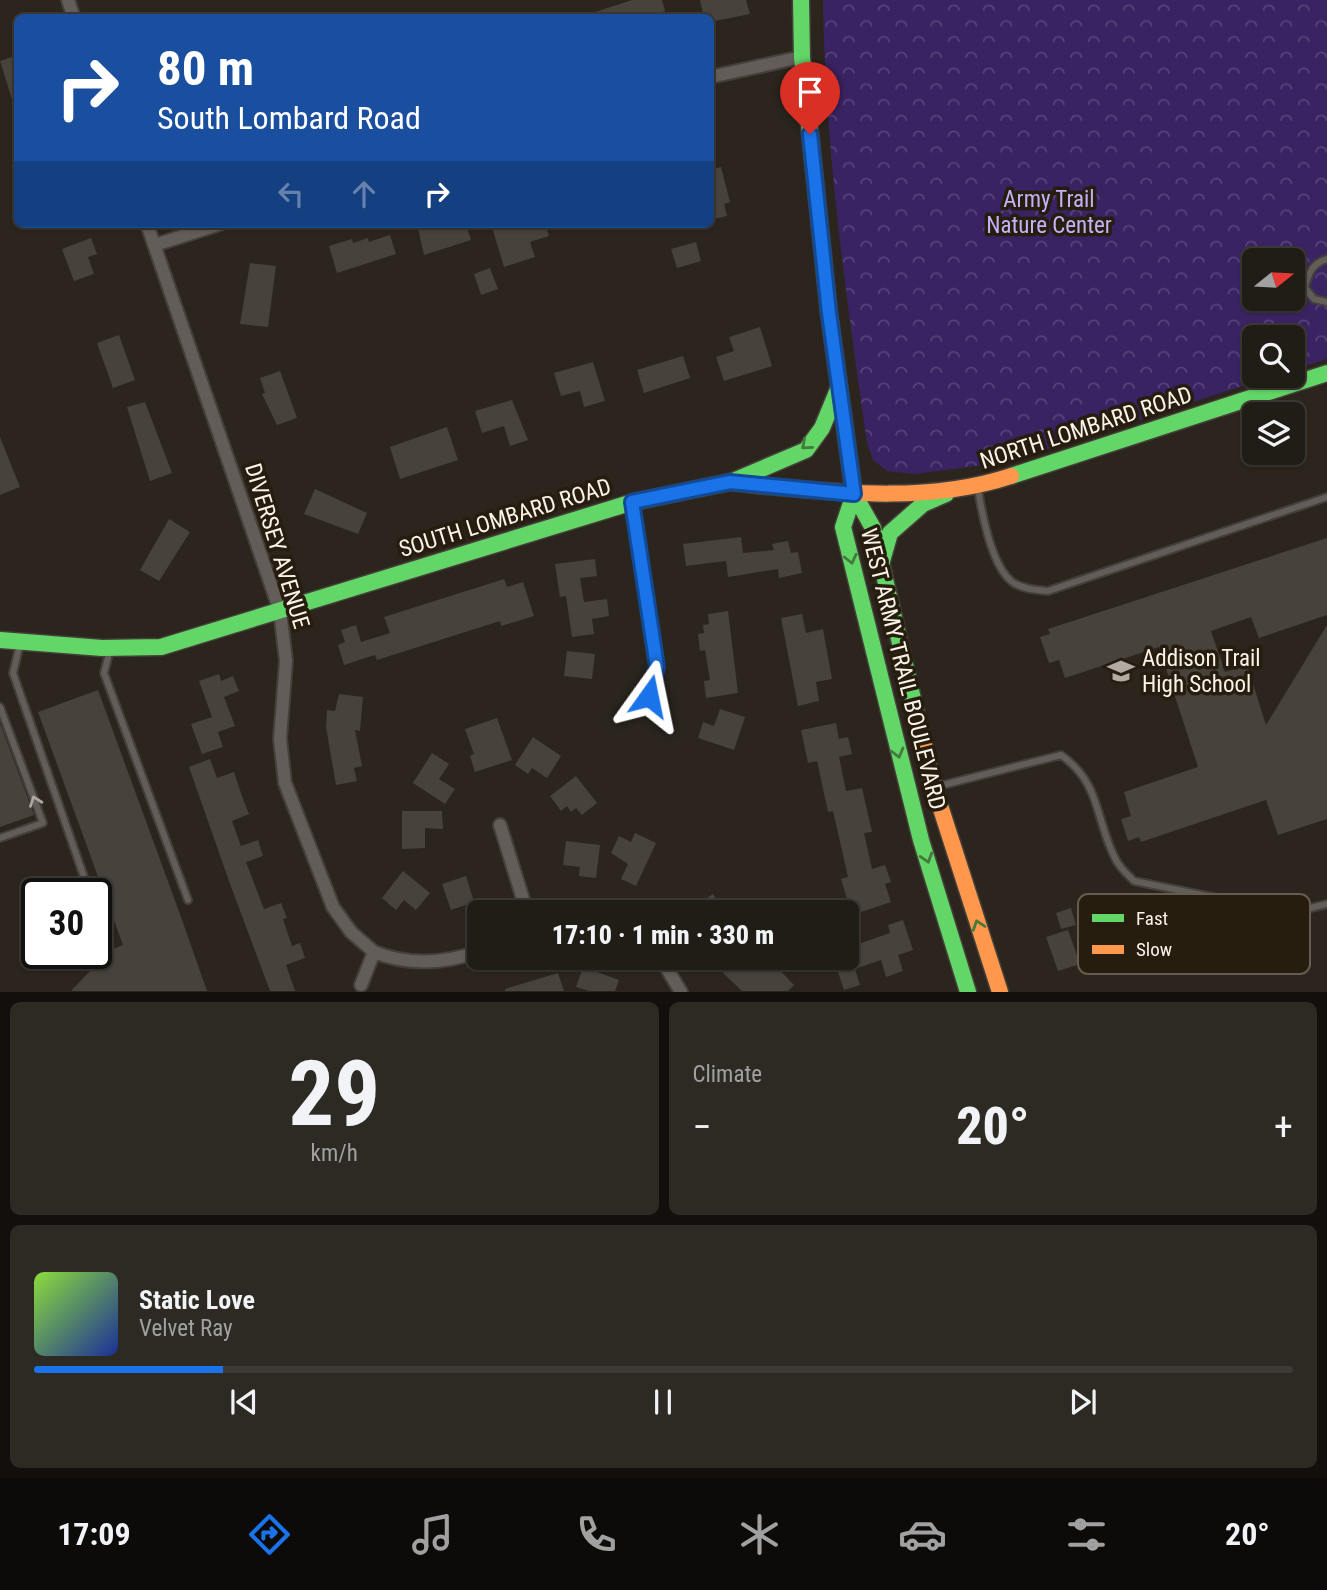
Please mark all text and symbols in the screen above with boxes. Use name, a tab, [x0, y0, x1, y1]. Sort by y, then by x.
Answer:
text: 80 m	[157, 40, 254, 97]
icon: right	[42, 42, 133, 133]
pin	[780, 62, 840, 134]
icon: arrive	[791, 73, 829, 111]
text: South Lombard Road	[157, 99, 421, 137]
icon: left	[272, 175, 310, 213]
icon: ahead	[345, 175, 383, 213]
icon: right	[418, 175, 456, 213]
park label: Army Trail Nature Center	[986, 186, 1112, 239]
north arrow	[1242, 248, 1306, 312]
map controls	[1242, 248, 1305, 465]
button: search	[1242, 325, 1305, 388]
street label: NORTH LOMBARD ROAD	[977, 381, 1195, 475]
button: layers	[1242, 402, 1305, 465]
one-way arrow	[801, 437, 814, 449]
street label: DIVERSEY AVENUE	[239, 460, 315, 632]
street label: SOUTH LOMBARD ROAD	[396, 473, 614, 563]
street label: WEST ARMY TRAIL BOULEVARD	[855, 526, 951, 812]
one-way arrow	[843, 553, 857, 565]
place label: Addison Trail High School	[1142, 645, 1261, 698]
school or university icon: Addison Trail High School	[1106, 656, 1136, 686]
position arrow	[612, 659, 686, 733]
one-way arrow	[890, 746, 904, 758]
one-way arrow	[29, 796, 43, 808]
one-way arrow	[918, 851, 933, 863]
speed limit sign: 30	[21, 878, 112, 969]
legend	[1078, 894, 1310, 974]
text: Fast	[1136, 907, 1168, 930]
one-way arrow	[972, 919, 987, 931]
text: 17:10 · 1 min · 330 m	[552, 920, 774, 950]
text: Slow	[1136, 938, 1172, 961]
text: 29	[288, 1041, 380, 1147]
text: Climate	[693, 1061, 762, 1088]
text: 20°	[956, 1096, 1029, 1157]
text: −	[693, 1105, 712, 1149]
text: +	[1274, 1105, 1293, 1149]
text: km/h	[311, 1140, 358, 1167]
text: Static Love	[139, 1285, 255, 1315]
text: Velvet Ray	[139, 1315, 233, 1342]
icon: previous	[225, 1383, 263, 1421]
icon: pause	[644, 1383, 682, 1421]
icon: next	[1064, 1383, 1102, 1421]
icon: directions	[245, 1510, 294, 1559]
icon: music	[408, 1510, 457, 1559]
icon: phone	[572, 1510, 621, 1559]
icon: climate	[735, 1510, 784, 1559]
icon: car	[898, 1510, 947, 1559]
icon: filters	[1062, 1510, 1111, 1559]
text: 17:09	[57, 1515, 131, 1553]
text: 20°	[1225, 1515, 1270, 1553]

